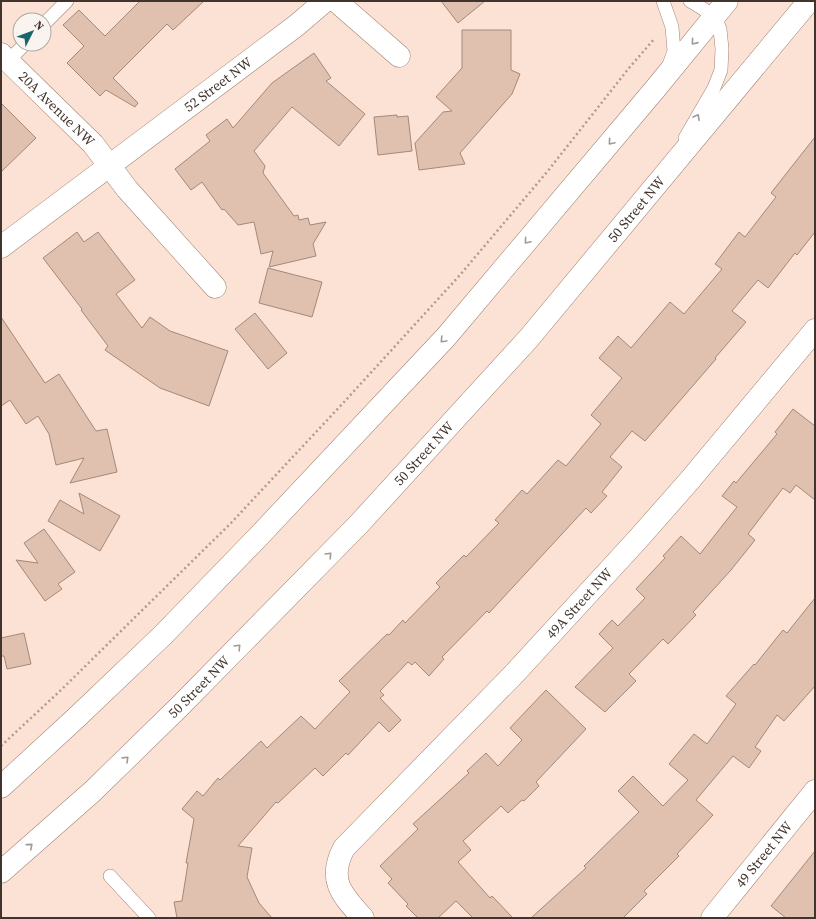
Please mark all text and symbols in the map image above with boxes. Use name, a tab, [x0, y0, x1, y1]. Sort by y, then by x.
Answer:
north arrow	[12, 12, 52, 52]
text: N	[31, 18, 47, 34]
one-way arrow	[691, 37, 698, 45]
street label: 52 Street NW	[180, 52, 256, 117]
street label: 20A Avenue NW	[14, 67, 100, 151]
one-way arrow	[692, 114, 699, 122]
one-way arrow	[608, 137, 615, 145]
street label: 50 Street NW	[603, 171, 670, 247]
one-way arrow	[524, 237, 531, 244]
one-way arrow	[440, 335, 447, 343]
street label: 50 Street NW	[389, 417, 458, 490]
one-way arrow	[324, 552, 332, 560]
street label: 49A Street NW	[541, 563, 617, 643]
one-way arrow	[233, 644, 241, 652]
street label: 50 Street NW	[163, 651, 235, 723]
one-way arrow	[121, 756, 129, 764]
street label: 49 Street NW	[731, 816, 797, 892]
one-way arrow	[25, 844, 33, 851]

